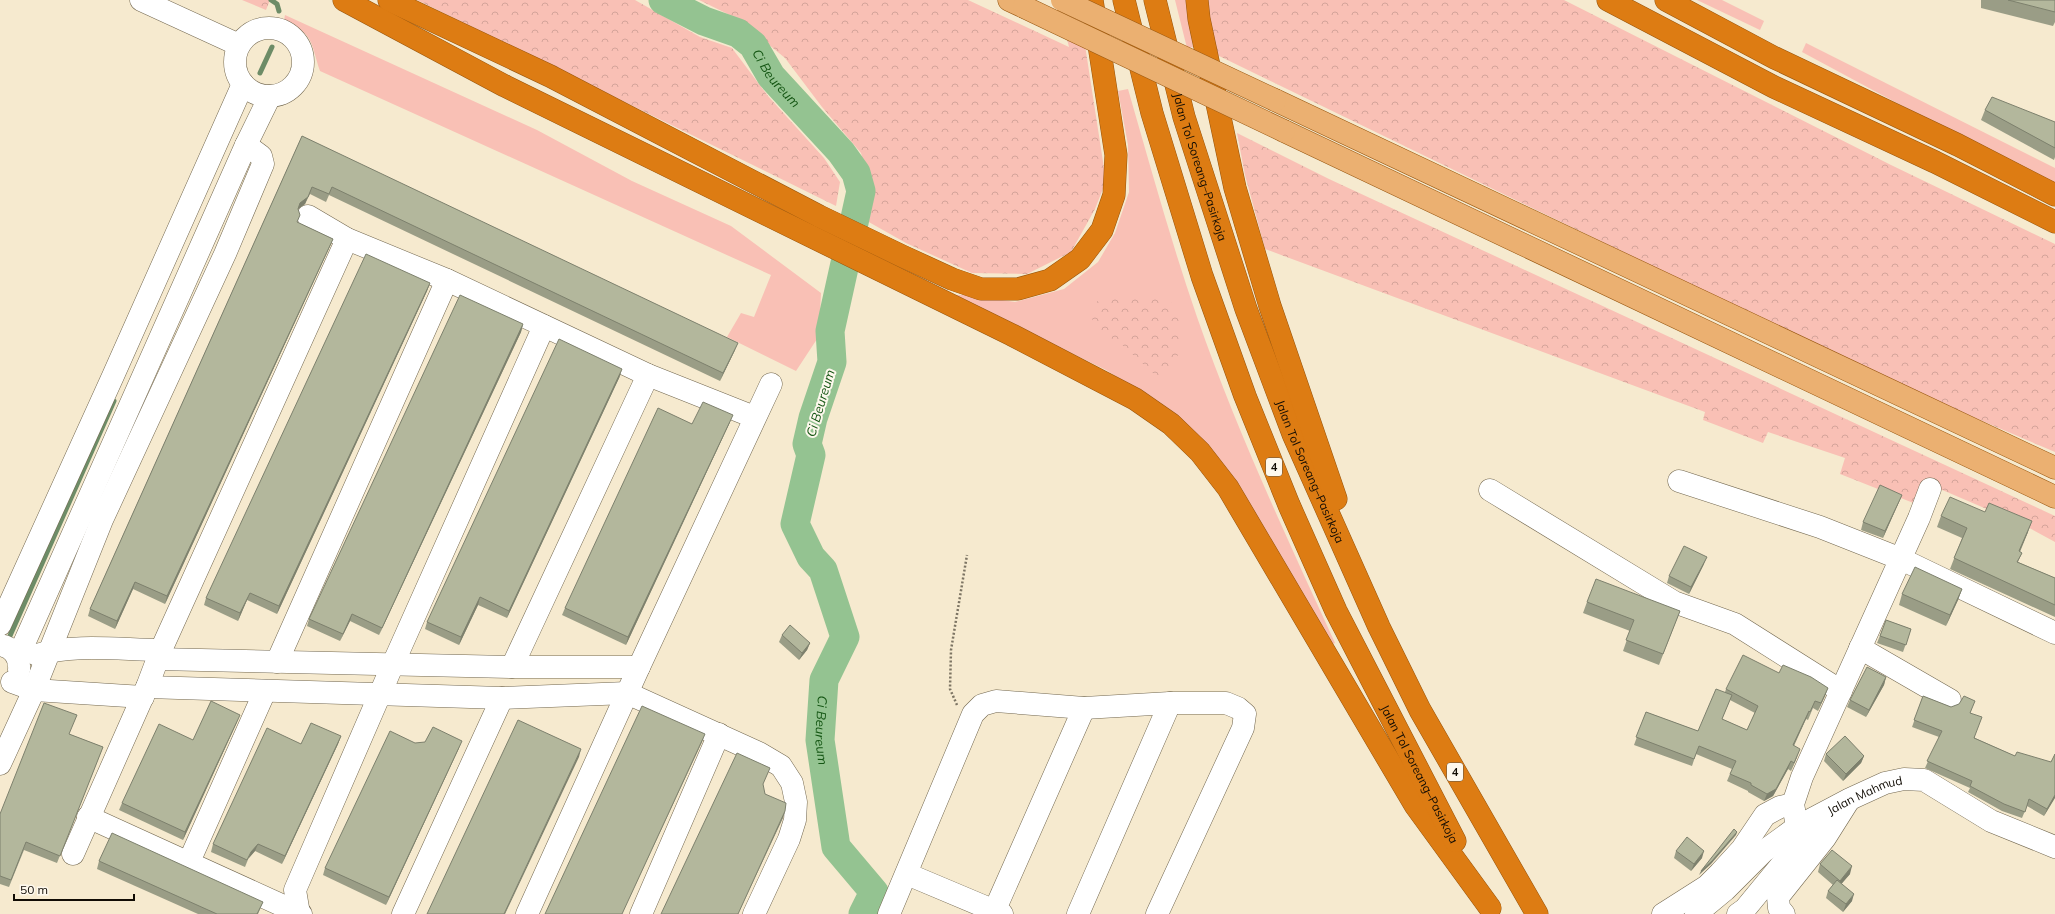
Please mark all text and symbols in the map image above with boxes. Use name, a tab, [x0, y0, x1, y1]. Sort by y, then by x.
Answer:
water label: Ci Beureum	[749, 46, 804, 111]
street label: Jalan Tol Soreang–Pasirkoja	[1171, 91, 1231, 243]
water label: Ci Beureum	[802, 367, 838, 439]
street label: Jalan Tol Soreang–Pasirkoja	[1273, 398, 1348, 545]
road number: 4	[1266, 458, 1282, 476]
water label: Ci Beureum	[812, 695, 832, 766]
street label: Jalan Tol Soreang–Pasirkoja	[1378, 702, 1462, 846]
road number: 4	[1447, 763, 1463, 781]
street label: Jalan Mahmud	[1825, 772, 1903, 817]
scale bar	[14, 876, 134, 902]
text: 50 m	[20, 882, 48, 897]

